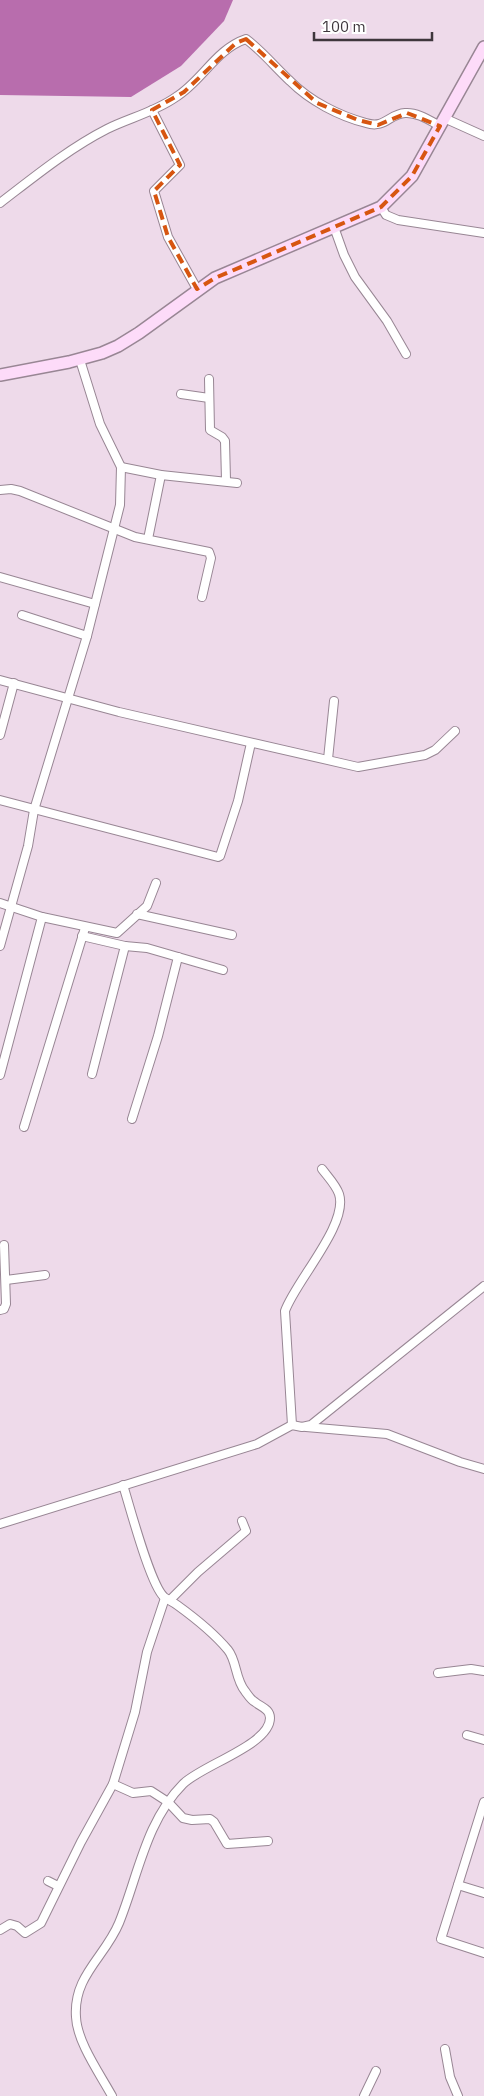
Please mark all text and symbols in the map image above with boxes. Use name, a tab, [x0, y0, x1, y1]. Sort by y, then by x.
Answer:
scale bar	[314, 10, 432, 42]
text: 100 m	[322, 17, 366, 36]

